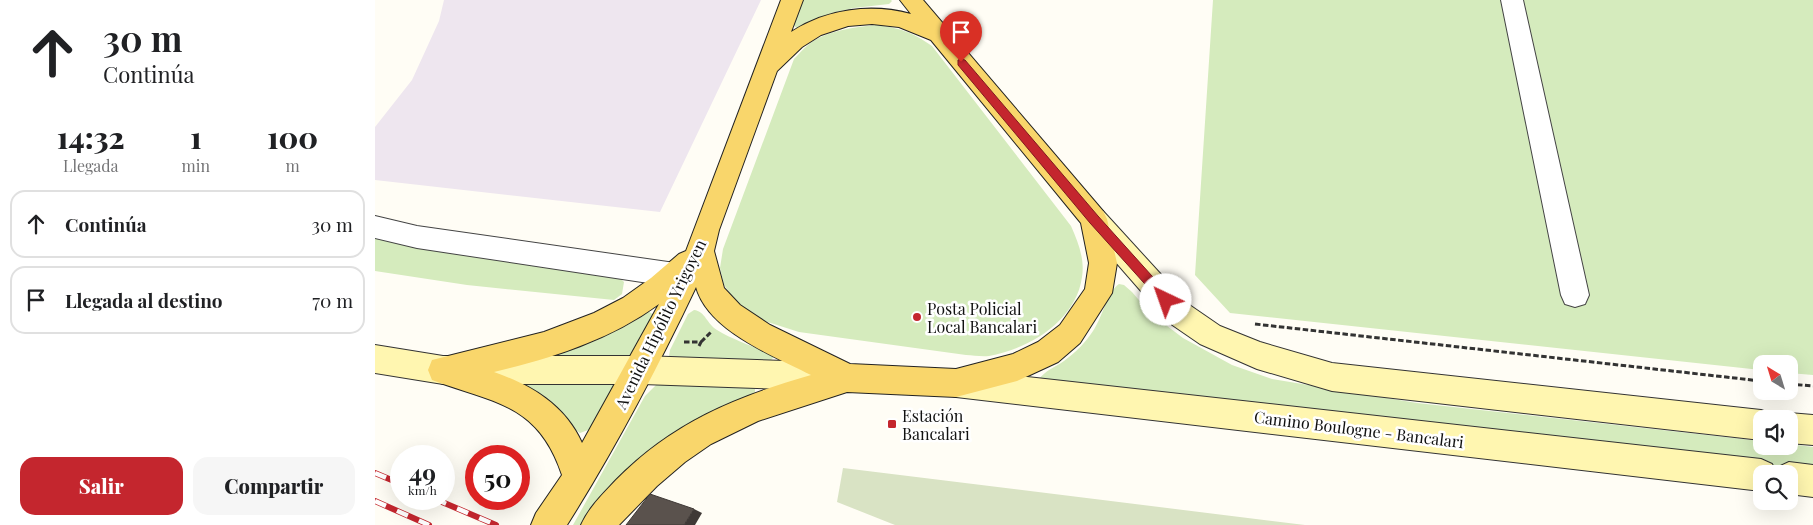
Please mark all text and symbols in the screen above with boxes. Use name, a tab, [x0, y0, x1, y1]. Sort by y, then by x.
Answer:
pin	[940, 11, 982, 62]
text: 30 m	[103, 14, 183, 61]
icon: arrive	[947, 18, 975, 46]
icon: ahead	[20, 20, 85, 85]
text: Continúa	[103, 59, 194, 89]
text: 14:32	[57, 117, 125, 157]
text: 1	[190, 117, 202, 157]
text: 100	[267, 117, 318, 157]
text: Llegada	[63, 155, 119, 176]
text: min	[182, 155, 210, 176]
text: m	[285, 155, 300, 176]
icon: ahead	[22, 210, 50, 238]
text: Continúa	[65, 211, 147, 237]
text: 30 m	[311, 211, 353, 237]
street label: Avenida Hipólito Yrigoyen	[609, 235, 710, 413]
position arrow	[1139, 273, 1191, 325]
icon: arrive	[22, 286, 50, 314]
text: Llegada al destino	[65, 287, 223, 313]
text: 70 m	[312, 287, 353, 313]
place label: Posta Policial Local Bancalari	[927, 298, 1037, 337]
marker: Posta Policial Local Bancalari	[911, 311, 923, 323]
north arrow	[1753, 355, 1797, 400]
map controls	[1753, 355, 1798, 510]
place label: Estación Bancalari	[902, 405, 970, 444]
street label: Camino Boulogne - Bancalari	[1253, 406, 1465, 452]
button: sound	[1753, 410, 1798, 455]
marker: Estación Bancalari	[886, 418, 898, 430]
speed limit sign: 50	[465, 445, 530, 510]
text: 49	[409, 455, 436, 488]
button: Salir	[20, 457, 183, 515]
button: Compartir	[193, 457, 355, 515]
button: search	[1753, 465, 1798, 510]
text: km/h	[408, 482, 437, 498]

